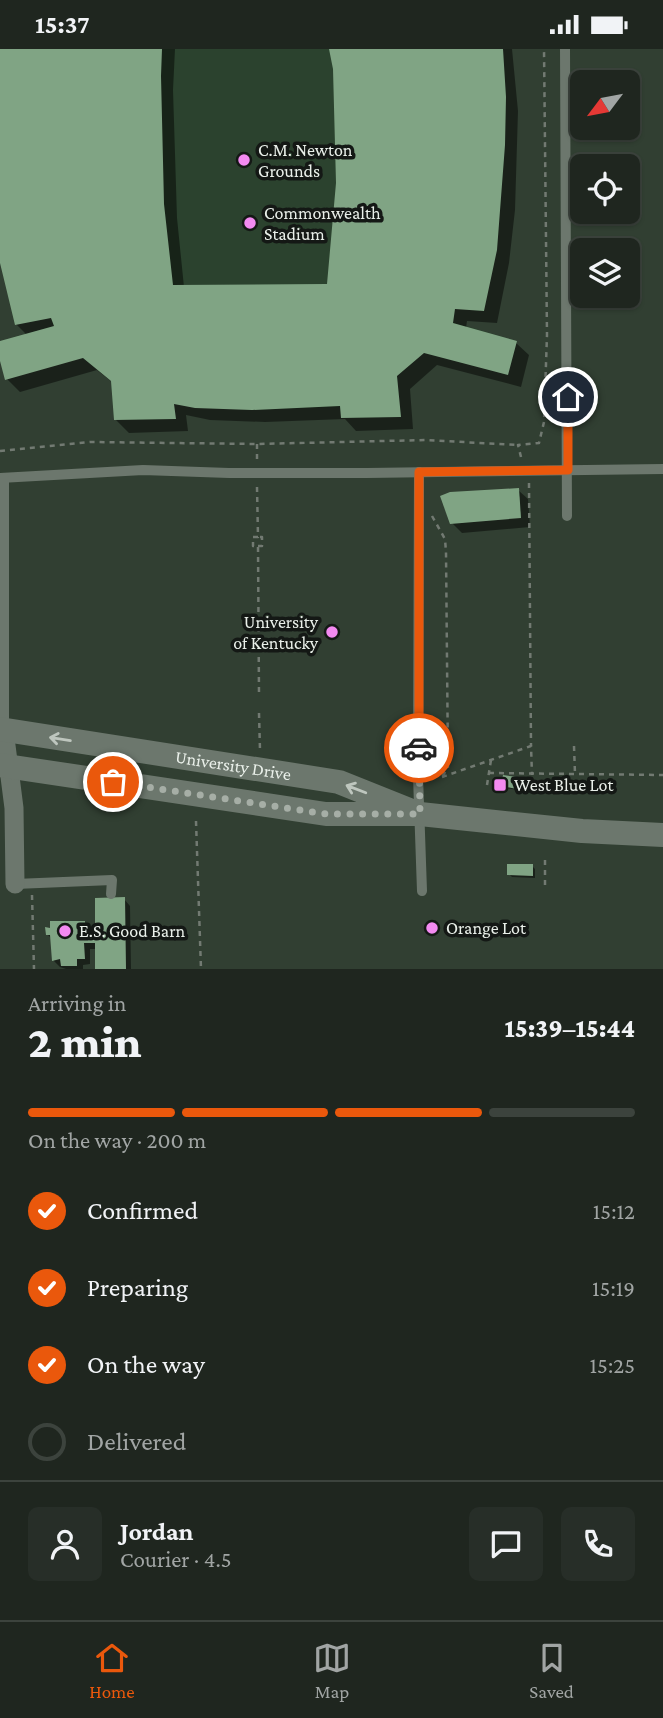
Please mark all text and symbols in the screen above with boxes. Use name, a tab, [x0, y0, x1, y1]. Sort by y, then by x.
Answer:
text: 15:37	[35, 10, 90, 39]
north arrow	[570, 70, 640, 140]
map controls	[570, 70, 640, 308]
place label: C.M. Newton Grounds	[258, 140, 353, 181]
marker: C.M. Newton Grounds	[236, 152, 252, 168]
button: locate	[570, 154, 640, 224]
place label: Commonwealth Stadium	[264, 203, 381, 244]
marker: Commonwealth Stadium	[242, 215, 258, 231]
button: layers	[570, 238, 640, 308]
pin	[538, 367, 598, 427]
icon: home	[549, 378, 587, 416]
place label: University of Kentucky	[233, 612, 319, 653]
marker: University of Kentucky	[324, 624, 340, 640]
courier	[384, 713, 454, 783]
icon: car	[400, 729, 438, 767]
one-way arrow	[49, 732, 72, 745]
street label: University Drive	[174, 747, 293, 784]
pin	[83, 752, 143, 812]
icon: bag	[94, 763, 132, 801]
place label: West Blue Lot	[514, 775, 614, 795]
marker: West Blue Lot	[492, 777, 508, 793]
one-way arrow	[346, 781, 368, 794]
place label: Orange Lot	[446, 918, 527, 938]
marker: Orange Lot	[424, 920, 440, 936]
place label: E.S. Good Barn	[79, 921, 186, 941]
marker: E.S. Good Barn	[57, 923, 73, 939]
text: Arriving in	[28, 990, 126, 1016]
text: 15:39–15:44	[505, 1014, 635, 1043]
text: 2 min	[28, 1016, 142, 1067]
text: On the way · 200 m	[28, 1127, 206, 1153]
icon: check	[28, 1192, 66, 1230]
text: Confirmed	[87, 1196, 198, 1225]
text: 15:12	[593, 1198, 635, 1224]
icon: check	[28, 1269, 66, 1307]
text: Preparing	[87, 1273, 188, 1302]
text: 15:19	[592, 1275, 635, 1301]
icon: check	[28, 1346, 66, 1384]
text: On the way	[87, 1350, 205, 1379]
text: 15:25	[589, 1352, 635, 1378]
text: Delivered	[87, 1427, 186, 1456]
button: person	[28, 1507, 102, 1581]
button: chat	[469, 1507, 543, 1581]
button: phone	[561, 1507, 635, 1581]
text: Jordan	[120, 1517, 194, 1546]
text: Courier · 4.5	[120, 1546, 232, 1572]
tab: Home	[89, 1639, 135, 1702]
tab: Map	[313, 1639, 351, 1702]
tab: Saved	[529, 1639, 574, 1702]

